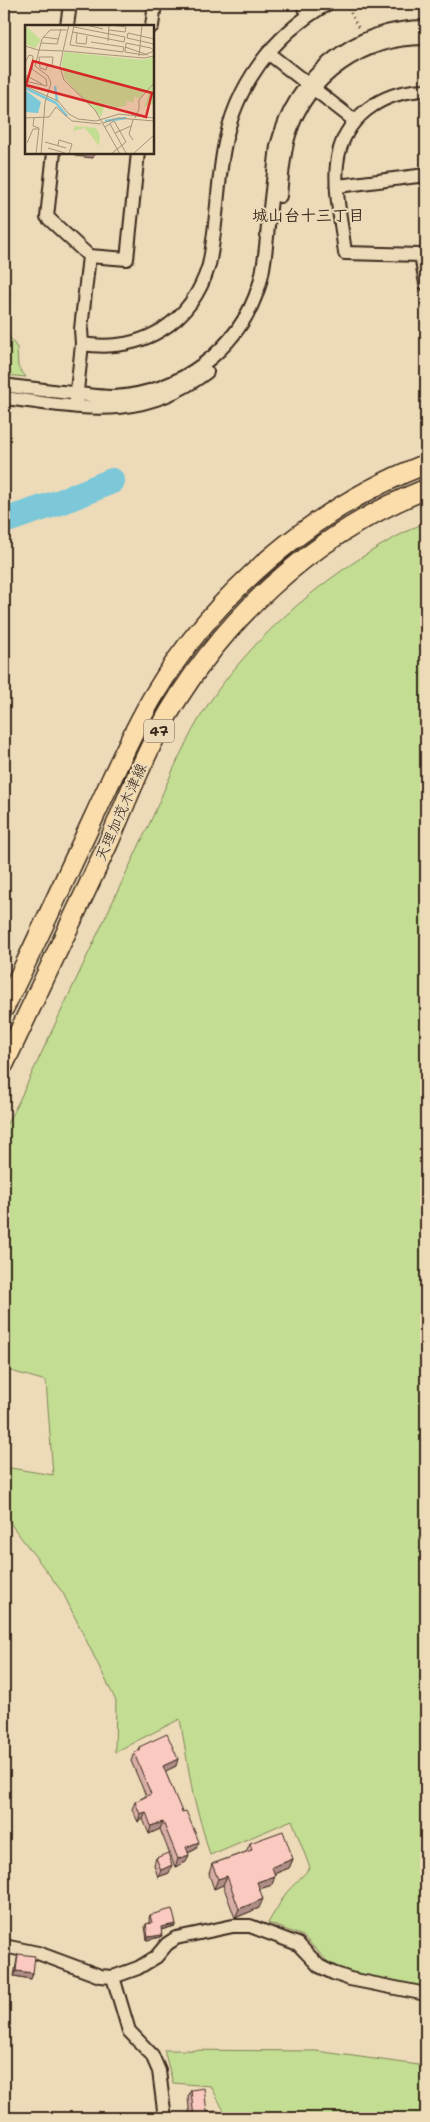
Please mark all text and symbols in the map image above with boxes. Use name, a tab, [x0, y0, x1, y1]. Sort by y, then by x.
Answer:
inset map	[25, 25, 154, 154]
district label: 城山台十三丁目	[252, 205, 364, 226]
road number: 47	[144, 719, 174, 742]
street label: 天理加茂木津線	[91, 760, 151, 864]

